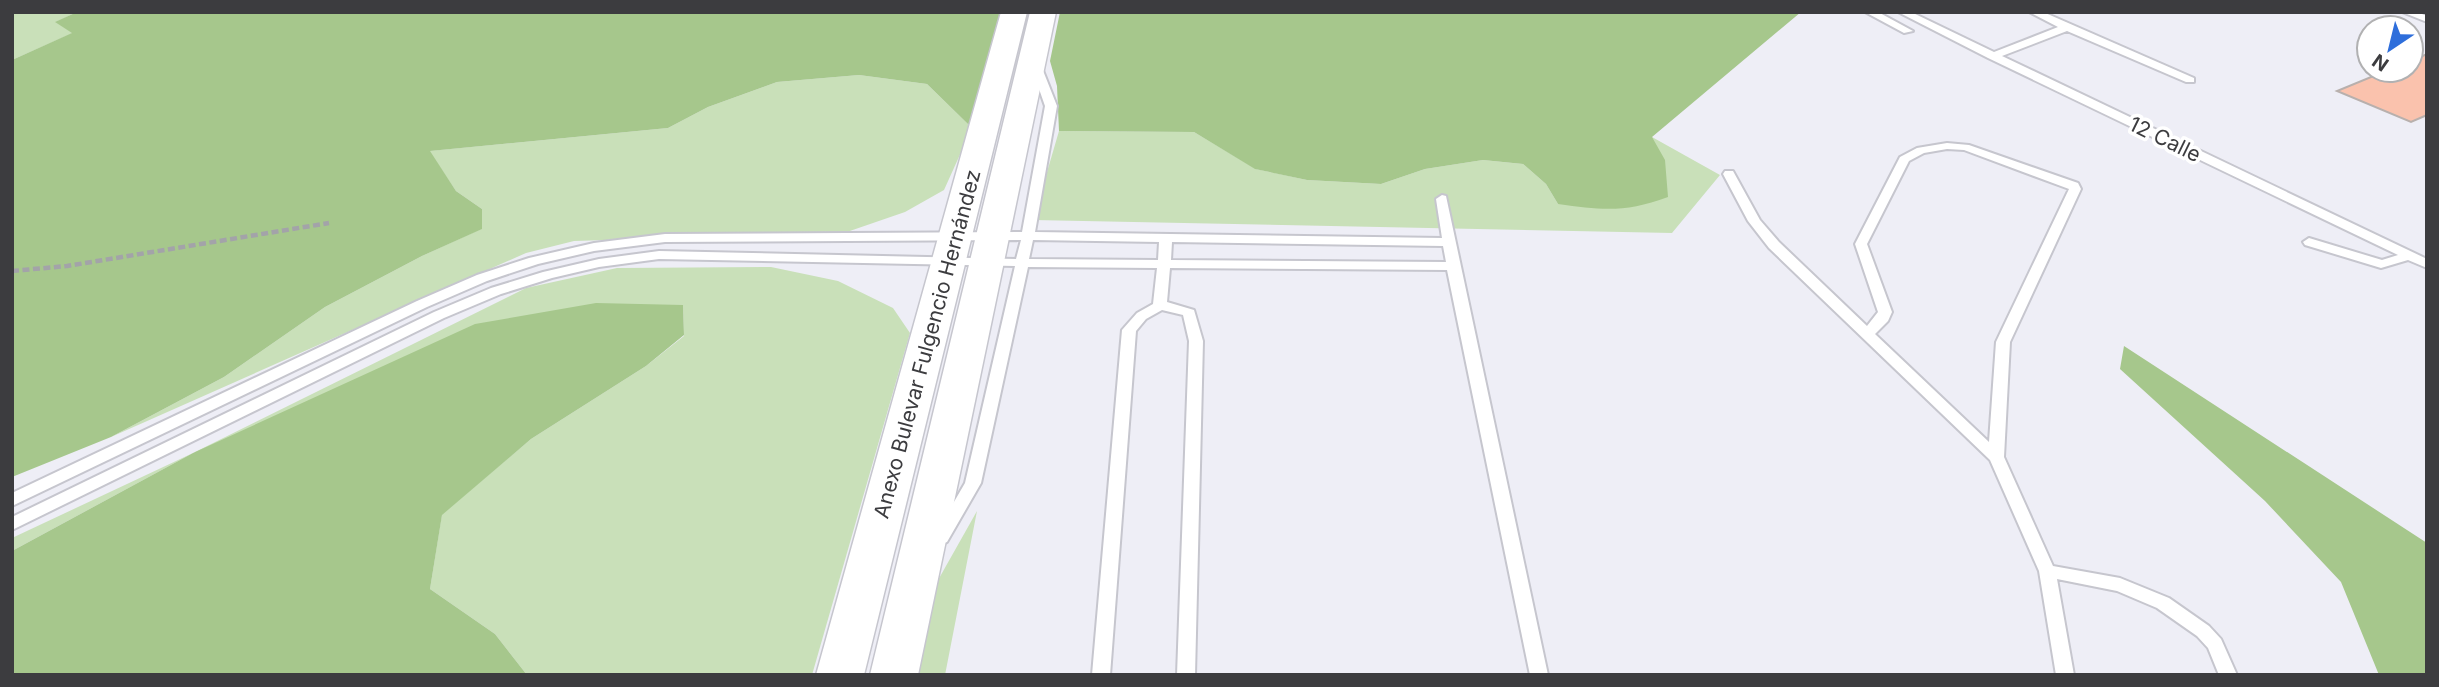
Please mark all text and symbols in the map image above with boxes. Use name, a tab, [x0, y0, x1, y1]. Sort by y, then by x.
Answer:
north arrow	[2355, 14, 2425, 84]
text: N	[2368, 49, 2393, 76]
street label: 12 Calle	[2125, 111, 2205, 167]
street label: Anexo Bulevar Fulgencio Hernández	[868, 167, 986, 521]

